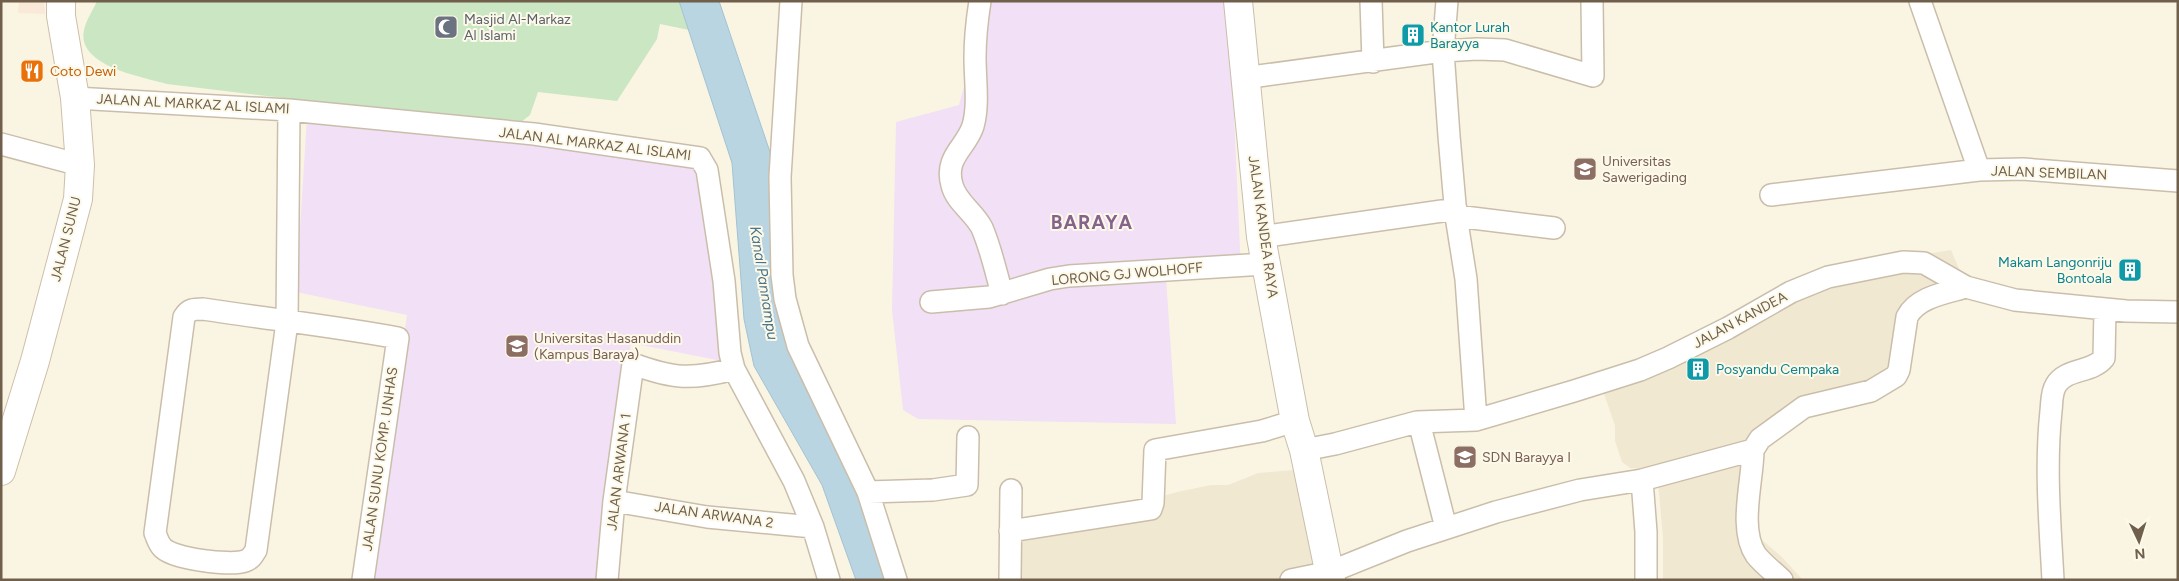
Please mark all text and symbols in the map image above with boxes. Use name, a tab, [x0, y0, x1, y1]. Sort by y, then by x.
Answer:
place label: Masjid Al-Markaz Al Islami	[464, 11, 571, 44]
mosque icon: Masjid Al-Markaz Al Islami	[433, 14, 459, 40]
place label: Kantor Lurah Barayya	[1430, 19, 1510, 52]
building icon: Kantor Lurah Barayya	[1400, 22, 1426, 48]
restaurant icon: Coto Dewi	[19, 58, 45, 84]
place label: Coto Dewi	[50, 63, 116, 80]
street label: JALAN AL MARKAZ AL ISLAMI	[96, 90, 290, 118]
street label: JALAN AL MARKAZ AL ISLAMI	[498, 124, 692, 164]
place label: Universitas Sawerigading	[1602, 153, 1687, 186]
street label: JALAN KANDEA RAYA	[1245, 155, 1281, 300]
school or university icon: Universitas Sawerigading	[1572, 156, 1598, 182]
street label: JALAN SEMBILAN	[1991, 162, 2107, 184]
street label: JALAN SUNU	[47, 195, 85, 283]
district label: BARAYA	[1051, 211, 1133, 234]
water label: Kanal Pannampu	[746, 225, 782, 341]
place label: Makam Langonriju Bontoala	[1998, 254, 2112, 287]
building icon: Makam Langonriju Bontoala	[2117, 257, 2143, 283]
street label: LORONG GJ WOLHOFF	[1051, 259, 1204, 289]
street label: JALAN KANDEA	[1690, 288, 1790, 352]
place label: Universitas Hasanuddin (Kampus Baraya)	[534, 330, 681, 363]
school or university icon: Universitas Hasanuddin (Kampus Baraya)	[504, 333, 530, 359]
building icon: Posyandu Cempaka	[1685, 356, 1711, 382]
place label: Posyandu Cempaka	[1716, 361, 1839, 378]
street label: JALAN SUNU KOMP. UNHAS	[359, 366, 401, 552]
street label: JALAN ARWANA 1	[603, 412, 635, 532]
school or university icon: SDN Barayya I	[1452, 444, 1478, 470]
place label: SDN Barayya I	[1482, 449, 1571, 466]
street label: JALAN ARWANA 2	[653, 498, 775, 532]
north arrow	[2114, 516, 2164, 566]
text: N	[2134, 545, 2146, 562]

